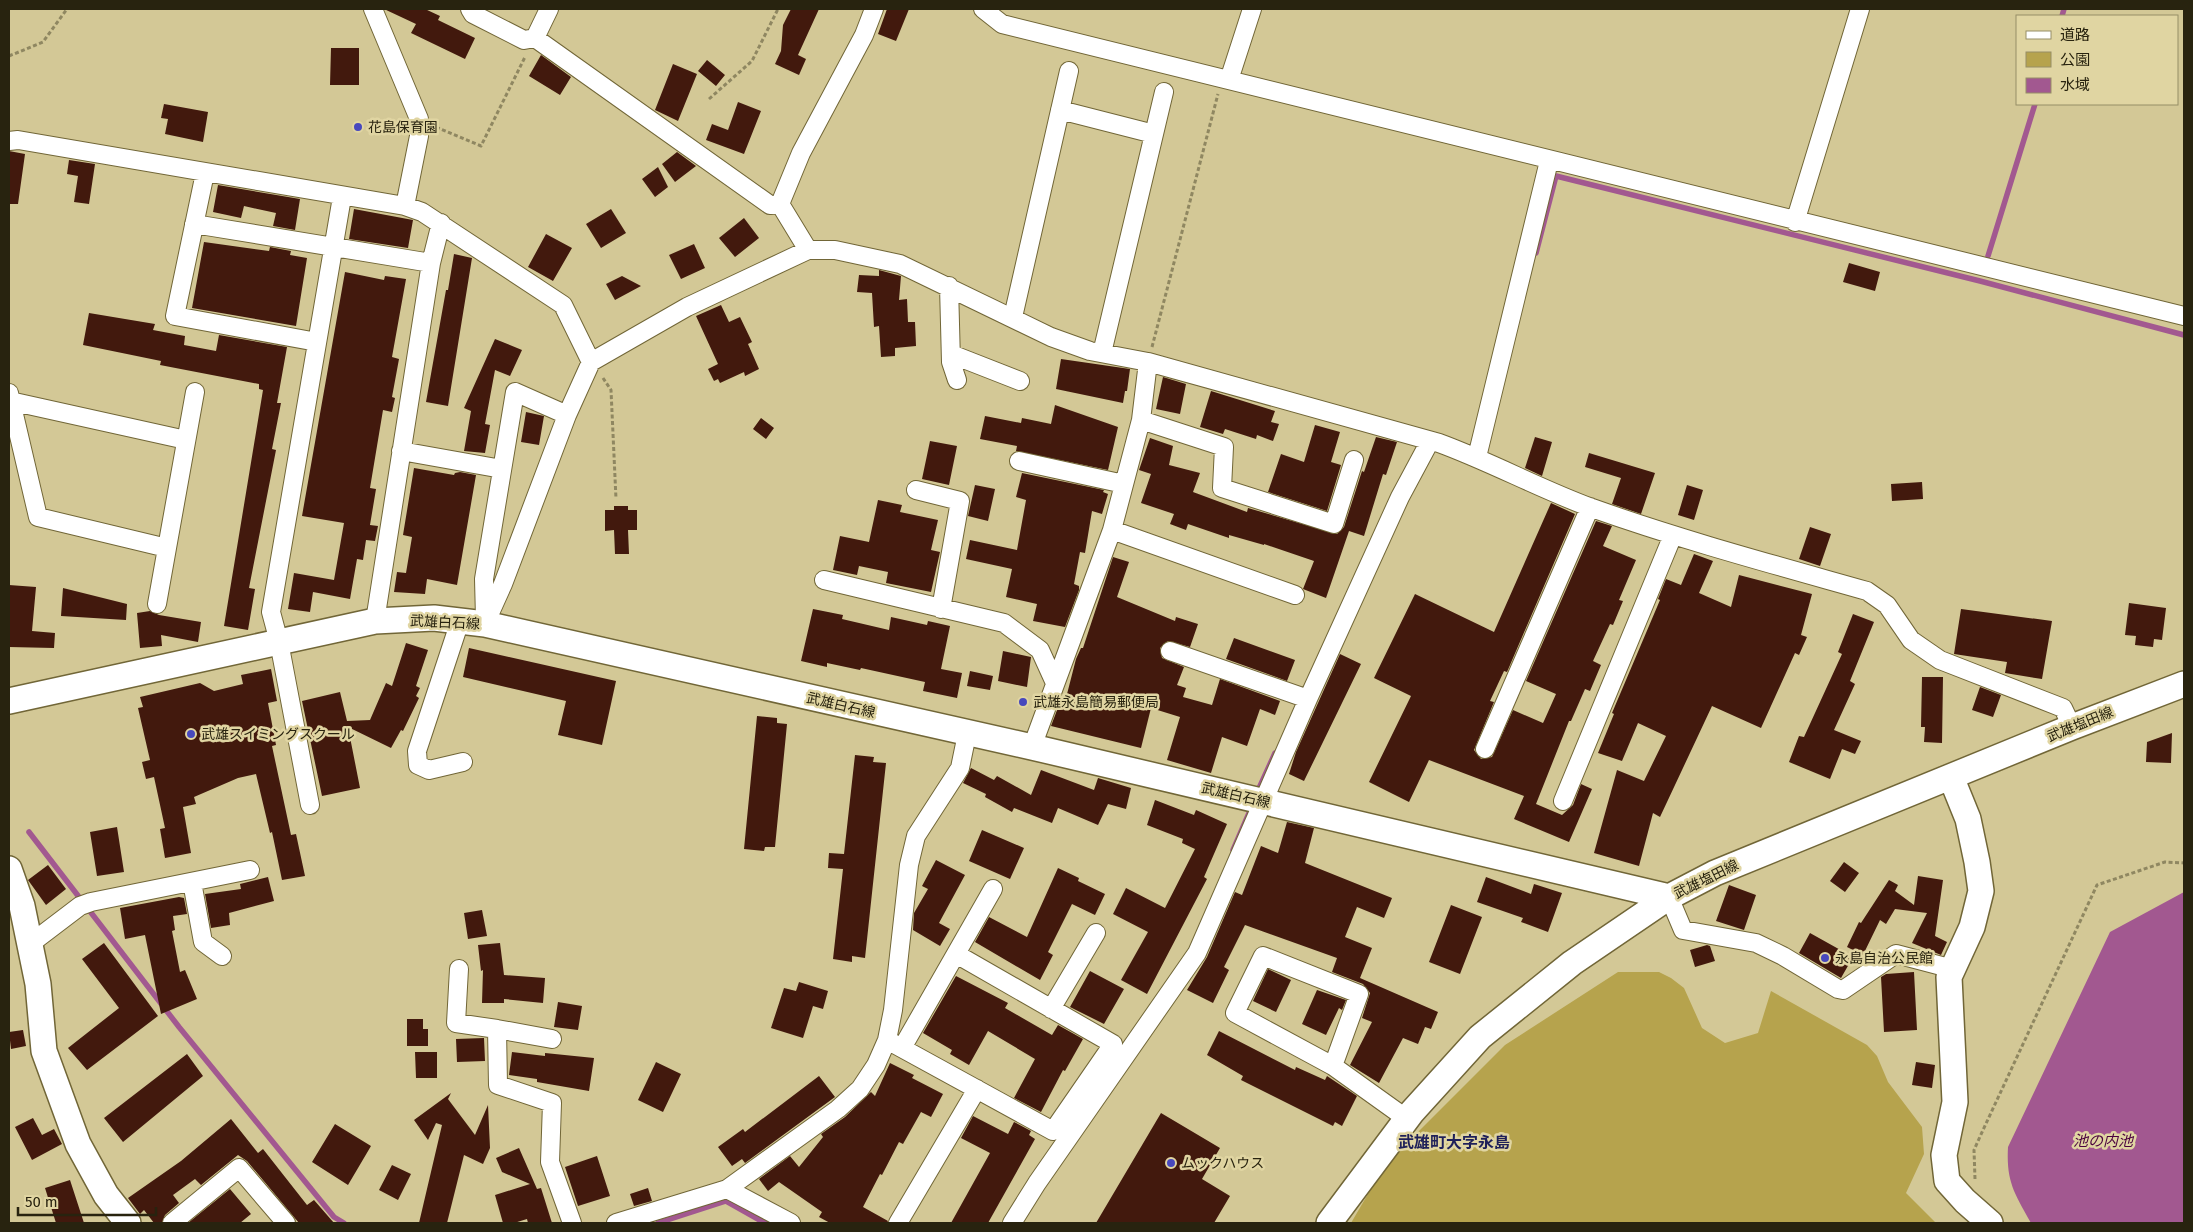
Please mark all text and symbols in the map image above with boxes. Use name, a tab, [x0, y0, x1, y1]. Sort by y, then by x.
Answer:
legend	[2016, 15, 2178, 105]
text: 道路	[2060, 26, 2090, 44]
text: 公園	[2060, 51, 2090, 69]
text: 水域	[2060, 76, 2090, 94]
place label: 花島保育園	[368, 119, 438, 136]
marker: 花島保育園	[352, 121, 364, 133]
street label: 武雄白石線	[410, 612, 480, 633]
street label: 武雄白石線	[805, 689, 877, 722]
place label: 武雄永島簡易郵便局	[1033, 694, 1159, 711]
marker: 武雄永島簡易郵便局	[1017, 696, 1029, 708]
street label: 武雄塩田線	[2045, 703, 2116, 745]
place label: 武雄スイミングスクール	[201, 726, 355, 743]
marker: 武雄スイミングスクール	[185, 728, 197, 740]
street label: 武雄白石線	[1200, 779, 1272, 812]
street label: 武雄塩田線	[1671, 856, 1741, 902]
place label: 永島自治公民館	[1835, 950, 1933, 967]
marker: 永島自治公民館	[1819, 952, 1831, 964]
water label: 池の内池	[2073, 1132, 2135, 1150]
district label: 武雄町大字永島	[1398, 1133, 1510, 1152]
place label: ムックハウス	[1181, 1155, 1264, 1172]
marker: ムックハウス	[1165, 1157, 1177, 1169]
scale bar	[18, 1184, 155, 1216]
text: 50 m	[25, 1193, 58, 1211]

